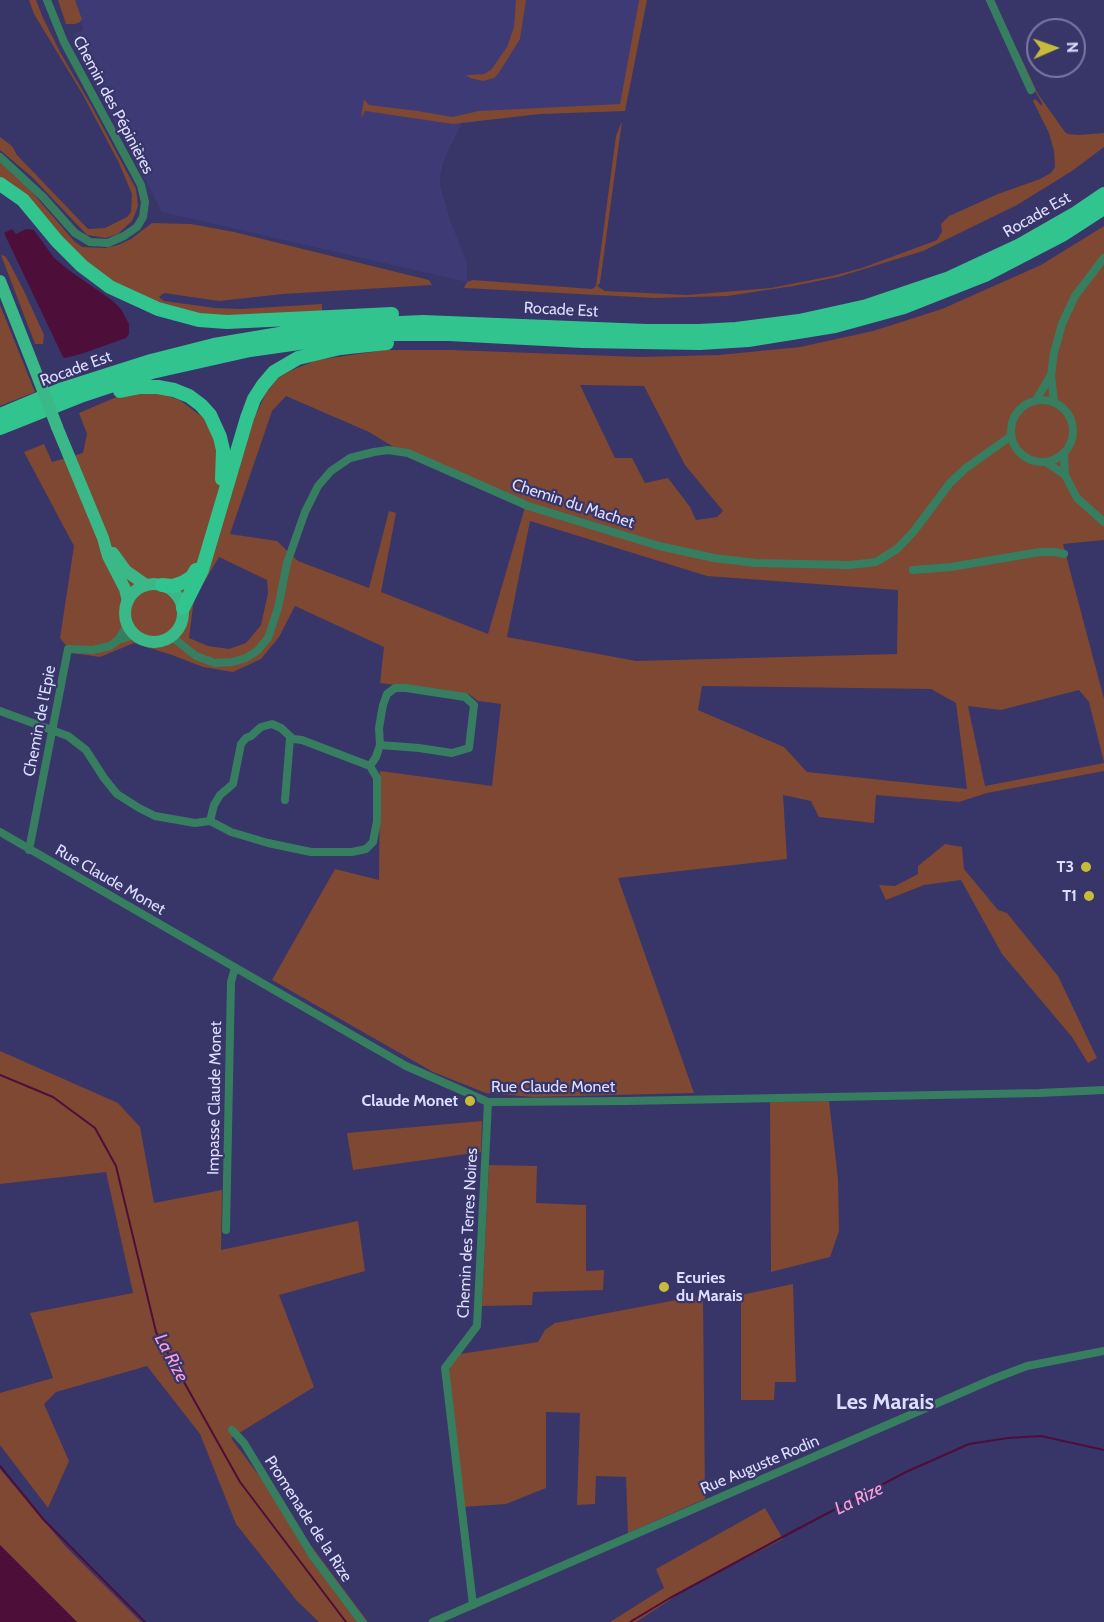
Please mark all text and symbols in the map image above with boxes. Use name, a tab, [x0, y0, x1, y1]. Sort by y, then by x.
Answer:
north arrow	[1026, 18, 1086, 78]
street label: Chemin des Pépinières	[68, 33, 158, 177]
text: N	[1063, 41, 1082, 53]
street label: Rocade Est	[1000, 188, 1074, 242]
street label: Rocade Est	[523, 298, 599, 322]
street label: Rocade Est	[38, 347, 114, 391]
street label: Chemin du Machet	[509, 475, 637, 533]
street label: Chemin de l'Epie	[20, 664, 60, 778]
street label: Rue Claude Monet	[51, 841, 169, 919]
place label: T3	[1057, 857, 1074, 877]
marker: T3	[1079, 860, 1093, 874]
place label: T1	[1062, 886, 1077, 906]
marker: T1	[1082, 889, 1096, 903]
street label: Impasse Claude Monet	[204, 1021, 226, 1175]
street label: Rue Claude Monet	[491, 1077, 615, 1097]
place label: Claude Monet	[362, 1091, 458, 1111]
marker: Claude Monet	[463, 1094, 477, 1108]
street label: Chemin des Terres Noires	[454, 1147, 482, 1319]
place label: Ecuries du Marais	[676, 1268, 743, 1306]
marker: Ecuries du Marais	[657, 1280, 671, 1294]
water label: La Rize	[149, 1330, 193, 1386]
district label: Les Marais	[836, 1390, 934, 1416]
street label: Rue Auguste Rodin	[698, 1431, 822, 1499]
street label: Promenade de la Rize	[260, 1452, 356, 1586]
water label: La Rize	[831, 1478, 887, 1520]

